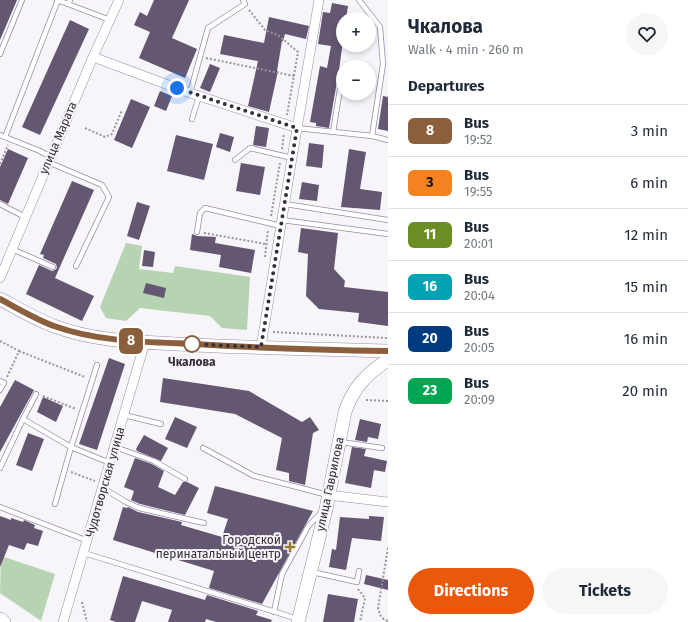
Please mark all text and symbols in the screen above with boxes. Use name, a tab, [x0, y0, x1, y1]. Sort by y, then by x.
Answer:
map controls	[336, 12, 376, 100]
button: +	[336, 12, 376, 52]
button: heart	[626, 13, 668, 55]
text: Чкалова	[408, 15, 483, 38]
text: Walk · 4 min · 260 m	[408, 42, 524, 57]
button: −	[336, 60, 376, 100]
text: Departures	[408, 77, 485, 95]
your location	[167, 78, 187, 98]
street label: улица Марата	[36, 100, 80, 176]
text: Bus	[464, 114, 489, 132]
text: 8	[426, 122, 434, 139]
text: 3 min	[631, 122, 668, 140]
text: 19:52	[464, 132, 492, 147]
text: Bus	[464, 166, 489, 184]
text: 3	[426, 174, 434, 191]
text: 6 min	[630, 174, 668, 192]
text: 19:55	[464, 184, 493, 199]
text: Bus	[464, 218, 489, 236]
text: 11	[424, 226, 436, 243]
text: 12 min	[624, 226, 668, 244]
text: 20:01	[464, 236, 493, 251]
text: Bus	[464, 270, 489, 288]
text: 16	[423, 278, 437, 295]
text: 15 min	[624, 278, 668, 296]
text: 20:04	[464, 288, 495, 303]
text: Bus	[464, 322, 489, 340]
line badge: 8	[118, 328, 144, 354]
text: 20	[422, 330, 438, 347]
text: 16 min	[624, 330, 668, 348]
text: 8	[127, 332, 135, 349]
marker: Чкалова	[183, 335, 201, 353]
text: 20:05	[464, 340, 495, 355]
place label: Чкалова	[168, 355, 216, 369]
text: Bus	[464, 374, 489, 392]
text: 23	[423, 382, 437, 399]
text: 20 min	[622, 382, 668, 400]
text: 20:09	[464, 392, 495, 407]
street label: Чудотворская улица	[83, 425, 127, 539]
street label: улица Гаврилова	[313, 435, 347, 533]
place label: Городской перинатальный центр	[156, 533, 281, 561]
marker: Городской перинатальный центр	[284, 541, 296, 553]
button: Directions	[408, 568, 534, 614]
button: Tickets	[542, 568, 668, 614]

